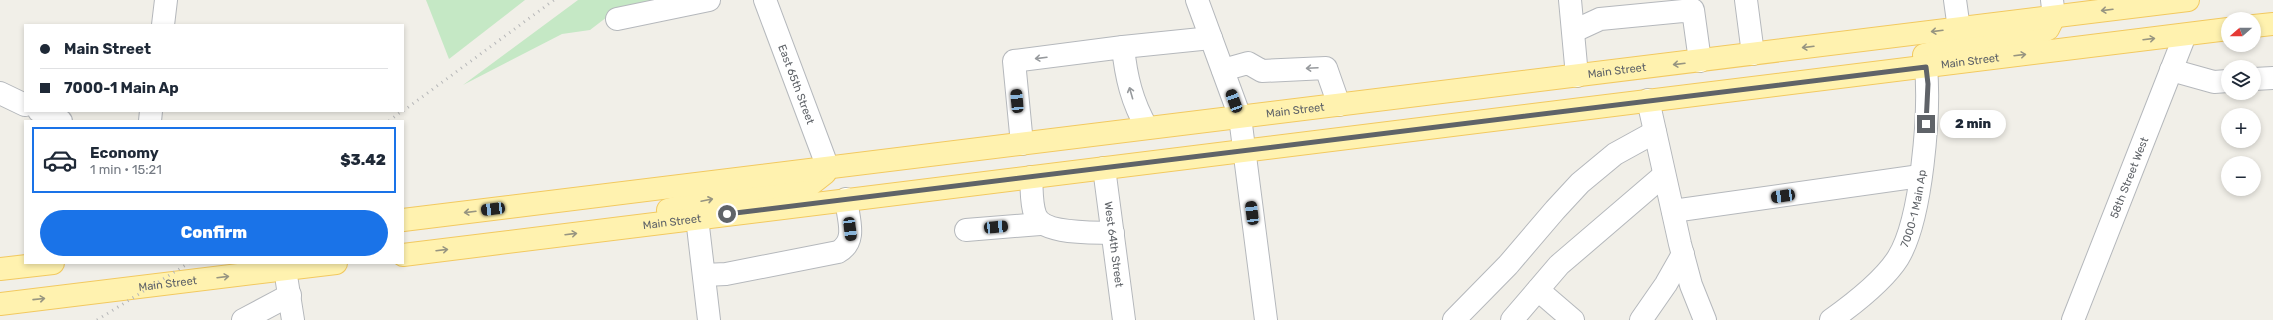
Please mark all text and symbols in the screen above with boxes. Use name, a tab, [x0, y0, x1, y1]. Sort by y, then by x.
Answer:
one-way arrow	[2101, 6, 2114, 14]
north arrow	[2221, 12, 2261, 52]
map controls	[2221, 12, 2261, 196]
one-way arrow	[1931, 28, 1944, 35]
one-way arrow	[2142, 35, 2155, 43]
text: Main Street	[64, 40, 151, 58]
street label: East 65th Street	[775, 43, 817, 127]
one-way arrow	[1802, 44, 1815, 51]
street label: Main Street	[1940, 51, 2001, 71]
one-way arrow	[2013, 51, 2026, 59]
one-way arrow	[1034, 54, 1047, 62]
one-way arrow	[1673, 60, 1686, 67]
button: layers	[2221, 60, 2261, 100]
street label: Main Street	[1587, 61, 1647, 81]
one-way arrow	[1306, 65, 1319, 72]
text: 7000-1 Main Ap	[64, 79, 179, 97]
one-way arrow	[1127, 87, 1134, 100]
car	[1224, 88, 1244, 114]
car	[1010, 89, 1024, 113]
street label: Main Street	[1265, 100, 1326, 121]
button: +	[2221, 108, 2261, 148]
callout: 2 min	[1940, 110, 2006, 138]
route end	[1917, 115, 1935, 133]
text: 2 min	[1955, 116, 1991, 131]
street label: 58th Street West	[2108, 135, 2152, 220]
icon: car	[42, 142, 78, 178]
text: Economy	[90, 144, 159, 162]
text: $3.42	[340, 151, 386, 169]
button: −	[2221, 156, 2261, 196]
text: 1 min · 15:21	[90, 162, 162, 177]
street label: 7000-1 Main Ap	[1898, 169, 1929, 250]
car	[1770, 188, 1796, 204]
one-way arrow	[700, 196, 713, 204]
car	[1245, 200, 1259, 226]
street label: West 64th Street	[1101, 201, 1126, 289]
car	[480, 202, 506, 216]
route start	[718, 205, 736, 223]
one-way arrow	[464, 208, 477, 216]
button: Confirm	[40, 210, 388, 256]
street label: Main Street	[642, 212, 703, 232]
car	[843, 216, 857, 242]
car	[984, 220, 1008, 234]
one-way arrow	[564, 230, 577, 237]
one-way arrow	[435, 246, 448, 254]
street label: Main Street	[138, 274, 198, 294]
one-way arrow	[216, 274, 229, 281]
one-way arrow	[32, 296, 45, 303]

